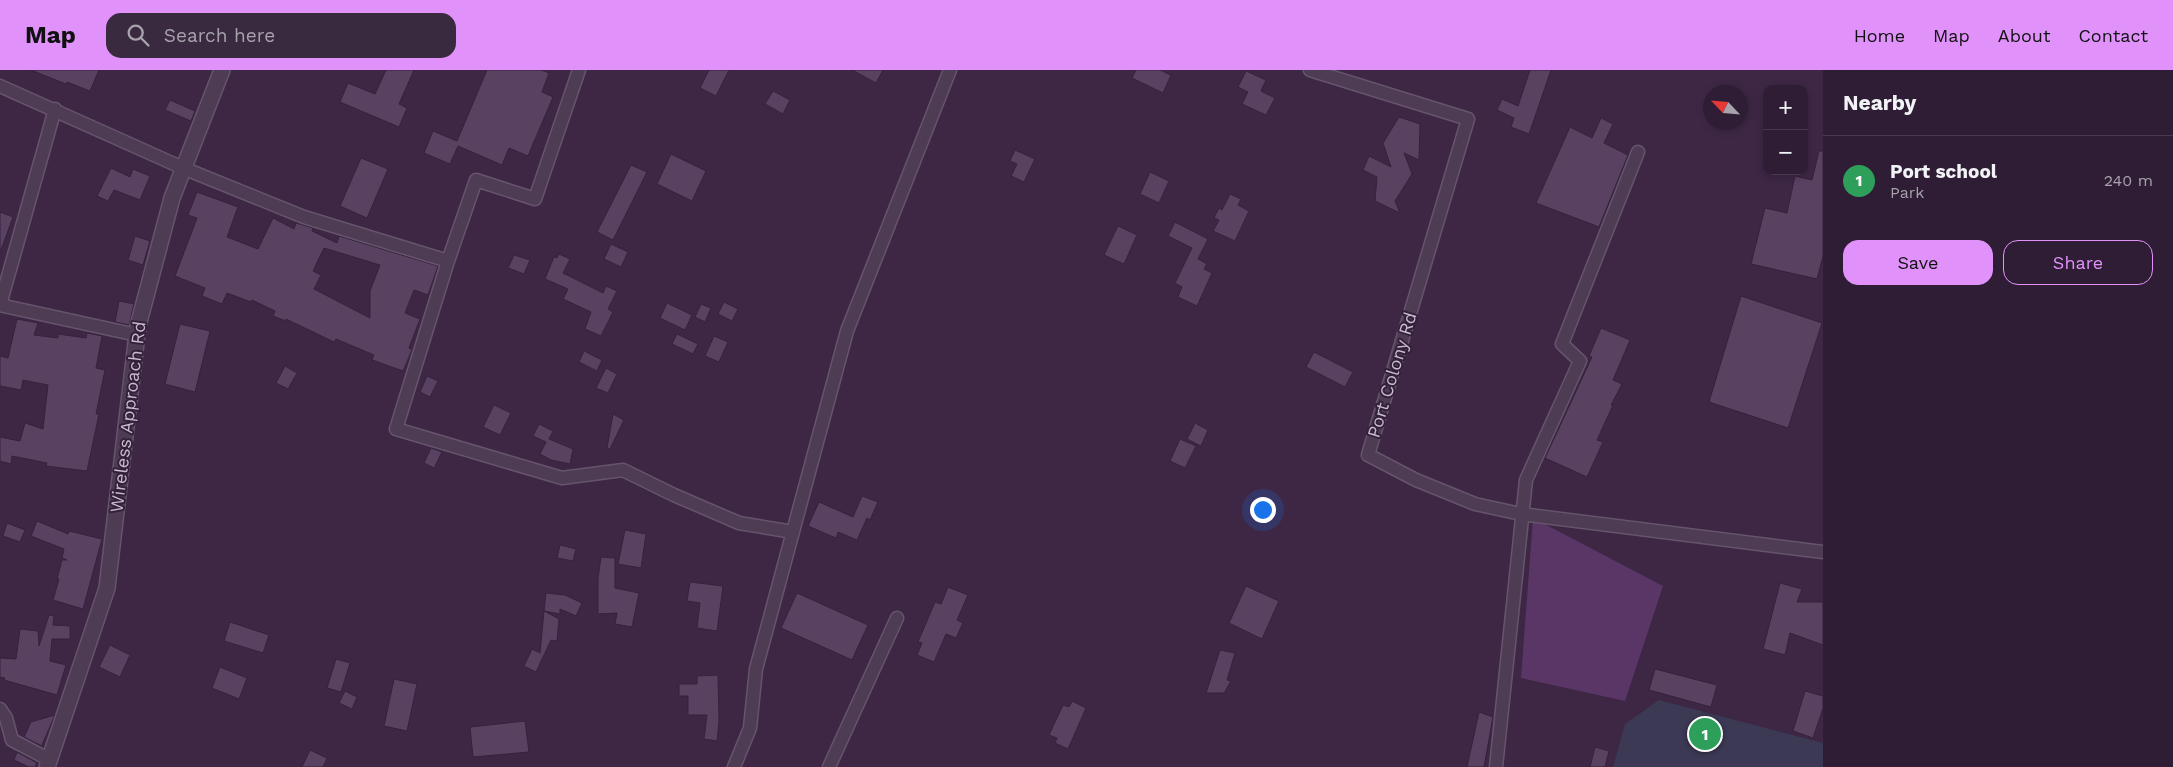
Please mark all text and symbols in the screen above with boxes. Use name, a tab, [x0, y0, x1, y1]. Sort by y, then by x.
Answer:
search box	[106, 13, 456, 58]
text: Map	[25, 21, 76, 49]
icon: search	[124, 21, 152, 49]
text: Search here	[164, 24, 275, 47]
text: Home	[1854, 25, 1905, 46]
text: Map	[1933, 25, 1970, 46]
text: About	[1998, 25, 2050, 46]
text: Contact	[2078, 25, 2148, 46]
north arrow	[1703, 85, 1748, 130]
map controls	[1763, 85, 1808, 175]
button: +	[1763, 85, 1808, 130]
text: Nearby	[1843, 90, 1916, 115]
button: −	[1763, 130, 1808, 175]
text: Port school	[1890, 160, 1997, 183]
text: 1	[1856, 171, 1862, 190]
text: 240 m	[2104, 171, 2153, 190]
text: Park	[1890, 183, 1924, 202]
button: Save	[1843, 240, 1993, 285]
button: Share	[2003, 240, 2153, 285]
street label: Port Colony Rd	[1362, 309, 1421, 440]
street label: Wireless Approach Rd	[105, 320, 150, 514]
your location	[1250, 497, 1276, 523]
pin: 1	[1689, 715, 1721, 753]

